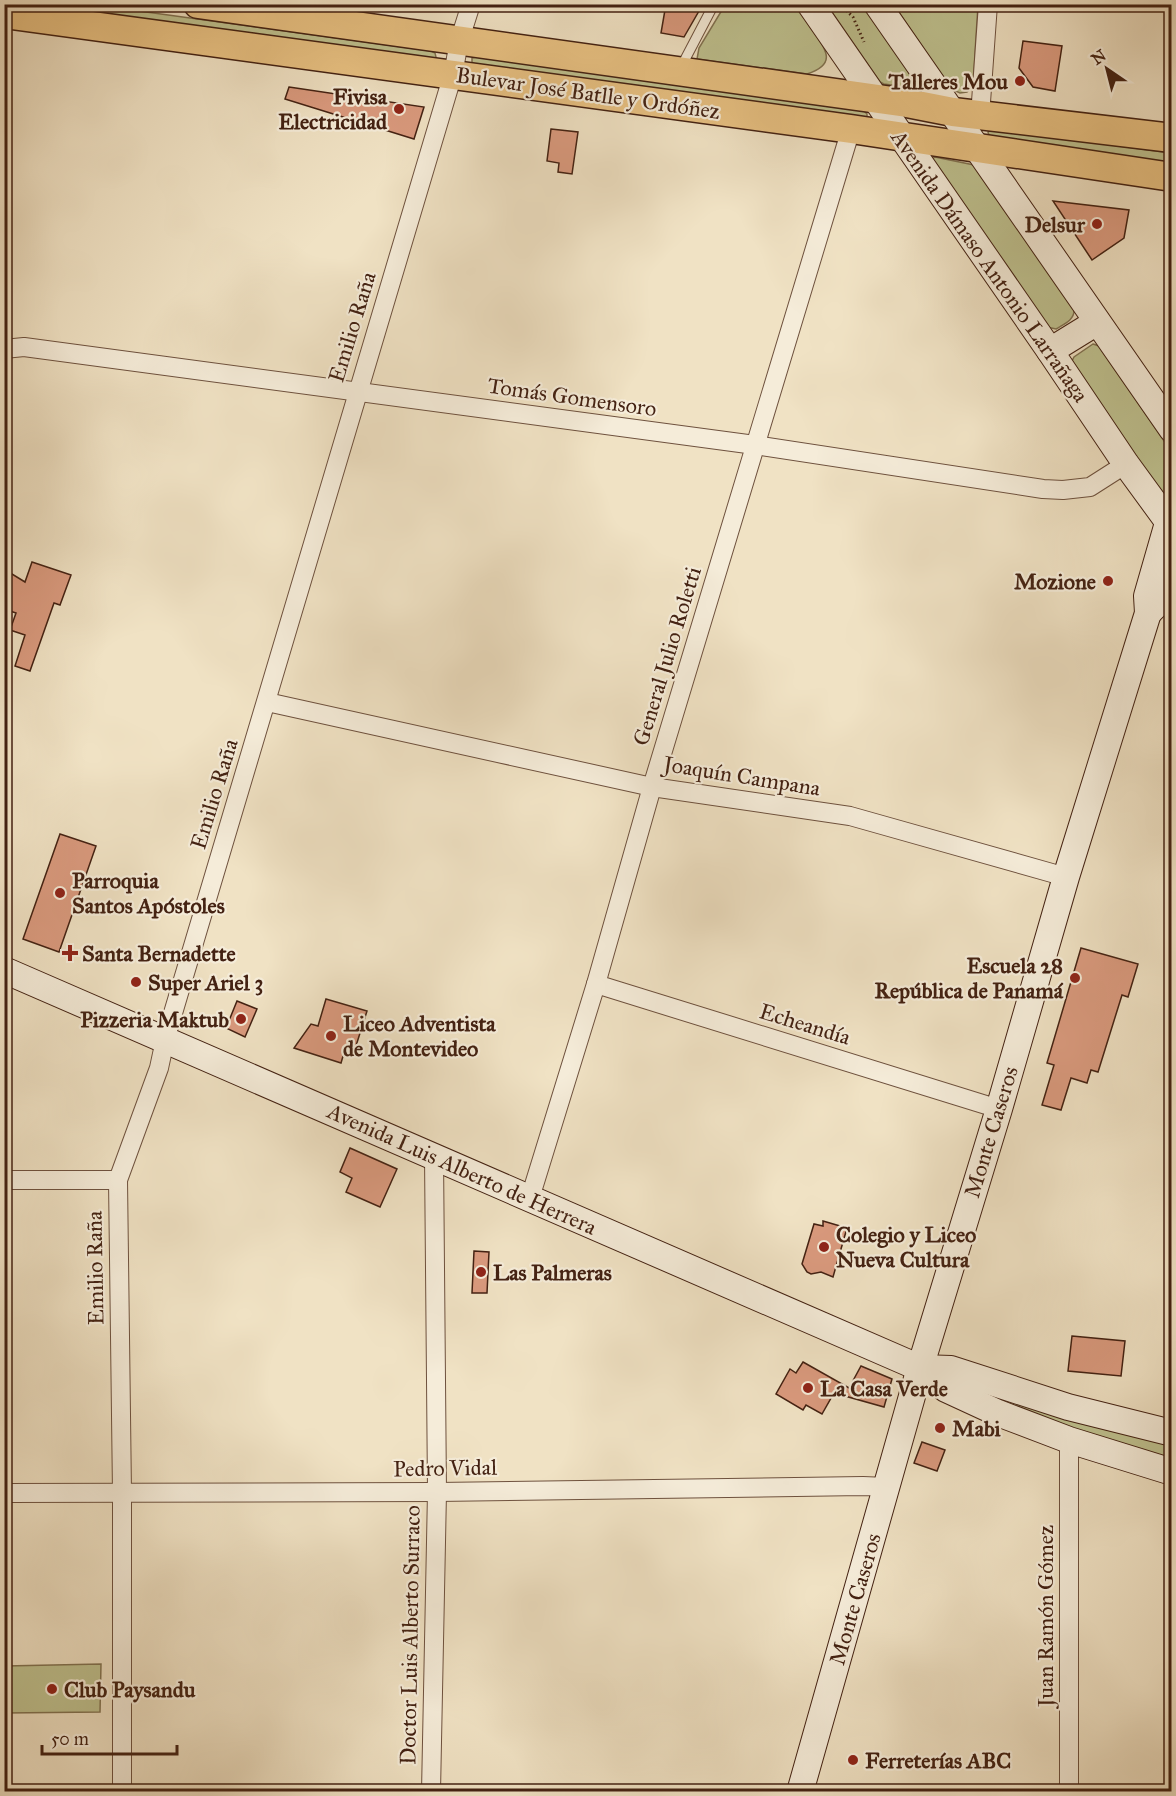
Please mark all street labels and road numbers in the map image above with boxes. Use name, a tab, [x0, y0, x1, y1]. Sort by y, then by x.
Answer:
street label: Bulevar José Batlle y Ordóñez	[454, 61, 722, 125]
street label: Avenida Dámaso Antonio Larrañaga	[885, 124, 1095, 408]
street label: Emilio Raña	[322, 268, 382, 386]
street label: Tomás Gomensoro	[486, 372, 658, 422]
street label: General Julio Roletti	[627, 563, 707, 749]
street label: Emilio Raña	[184, 735, 244, 853]
street label: Joaquín Campana	[660, 750, 823, 802]
street label: Echeandía	[756, 997, 855, 1051]
street label: Monte Caseros	[958, 1063, 1024, 1201]
street label: Avenida Luis Alberto de Herrera	[322, 1097, 601, 1241]
street label: Emilio Raña	[80, 1210, 109, 1325]
street label: Pedro Vidal	[393, 1454, 497, 1482]
street label: Doctor Luis Alberto Surraco	[394, 1505, 426, 1765]
street label: Juan Ramón Gómez	[1032, 1525, 1059, 1709]
street label: Monte Caseros	[823, 1530, 887, 1668]

